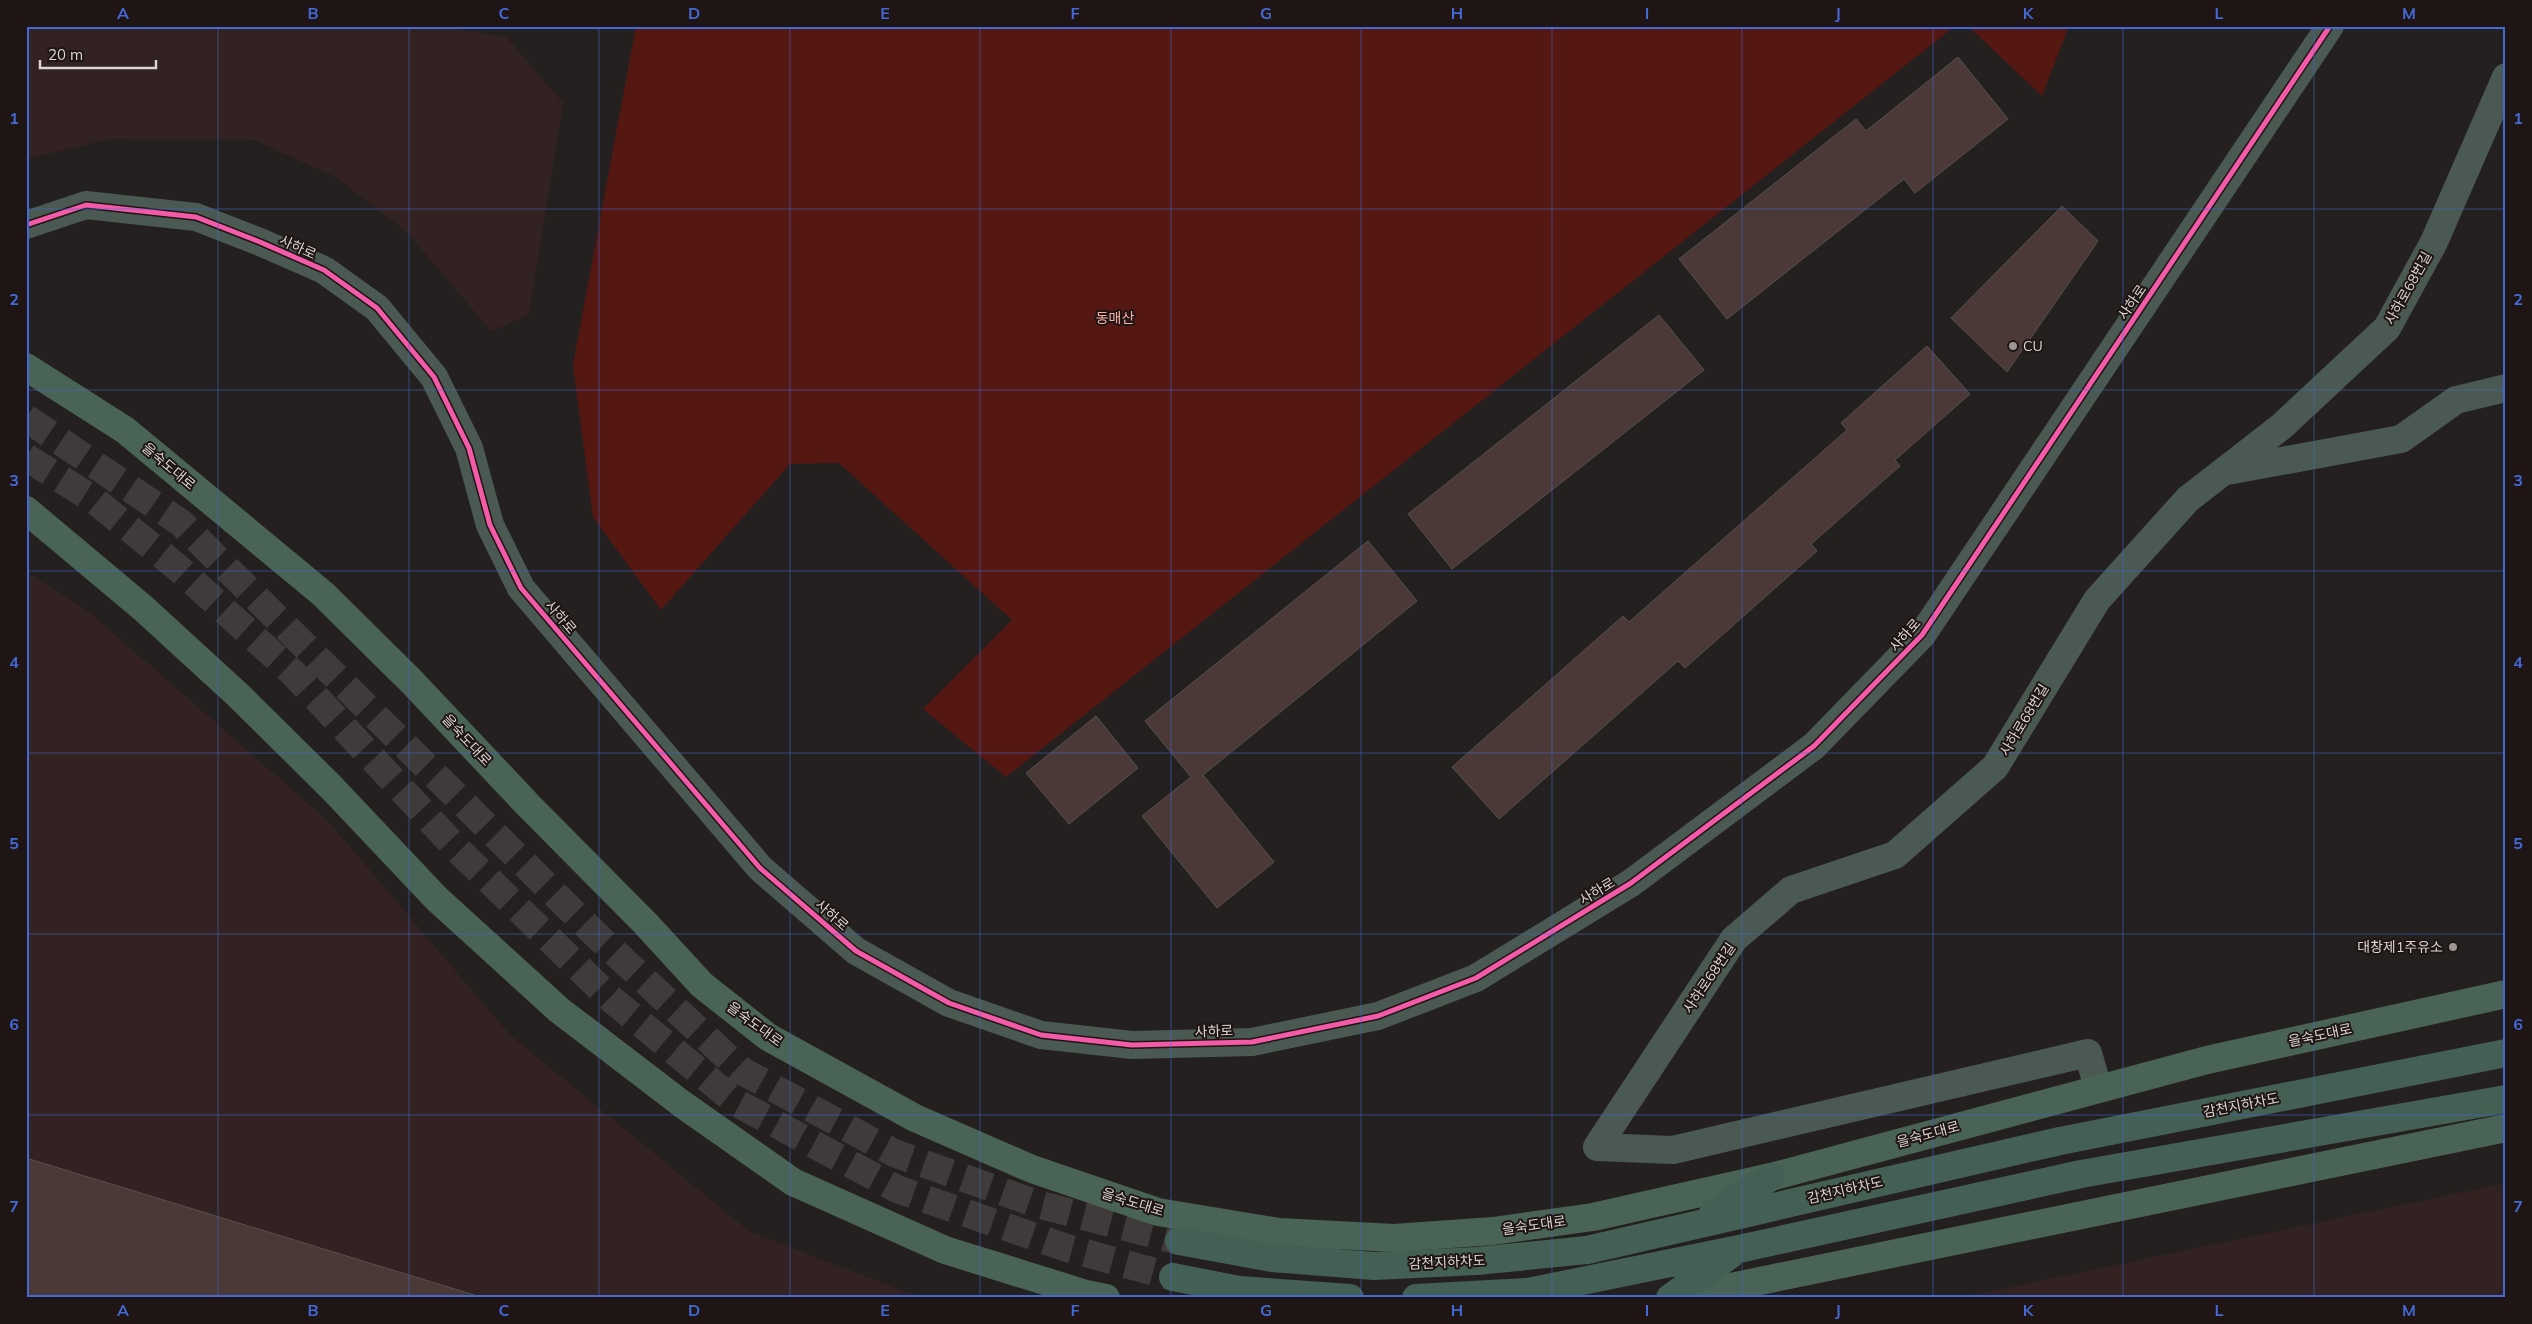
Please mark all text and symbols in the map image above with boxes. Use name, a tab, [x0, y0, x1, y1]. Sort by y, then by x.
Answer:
text: A	[117, 3, 129, 23]
text: B	[307, 3, 319, 23]
text: C	[499, 3, 510, 23]
text: D	[688, 3, 700, 23]
text: E	[880, 3, 890, 23]
text: F	[1070, 3, 1080, 23]
text: G	[1260, 3, 1272, 23]
text: H	[1451, 3, 1463, 23]
text: I	[1645, 3, 1649, 23]
text: J	[1835, 3, 1841, 23]
text: K	[2023, 3, 2035, 23]
text: L	[2215, 3, 2224, 23]
text: M	[2402, 3, 2416, 23]
scale bar	[40, 38, 156, 70]
text: 20 m	[48, 45, 83, 64]
text: 1	[9, 108, 19, 128]
text: 1	[2513, 108, 2523, 128]
street label: 사하로	[277, 231, 319, 263]
street label: 사하로68번길	[2380, 248, 2436, 328]
street label: 사하로	[2114, 281, 2150, 323]
text: 2	[9, 289, 19, 309]
text: 2	[2513, 289, 2523, 309]
park label: 동매산	[1096, 309, 1134, 327]
place label: CU	[2023, 337, 2043, 355]
marker: CU	[2007, 340, 2019, 352]
street label: 을숙도대로	[139, 438, 200, 494]
text: 3	[9, 470, 19, 490]
text: 3	[2513, 470, 2523, 490]
street label: 사하로	[542, 597, 581, 638]
street label: 사하로	[1886, 614, 1925, 655]
text: 4	[9, 652, 19, 672]
text: 4	[2513, 652, 2523, 672]
street label: 사하로68번길	[1995, 681, 2053, 759]
street label: 을숙도대로	[438, 710, 496, 770]
text: 5	[9, 833, 19, 853]
text: 5	[2513, 833, 2523, 853]
street label: 사하로	[1576, 873, 1618, 909]
street label: 사하로	[812, 896, 853, 935]
place label: 대창제1주유소	[2357, 938, 2443, 956]
street label: 사하로68번길	[1679, 939, 1739, 1017]
marker: 대창제1주유소	[2447, 941, 2459, 953]
street label: 을숙도대로	[724, 998, 786, 1050]
text: 6	[9, 1014, 19, 1034]
text: 6	[2513, 1014, 2523, 1034]
street label: 을숙도대로	[2287, 1019, 2353, 1050]
street label: 사하로	[1194, 1021, 1234, 1041]
street label: 감천지하차도	[2201, 1089, 2281, 1121]
street label: 을숙도대로	[1895, 1117, 1962, 1151]
street label: 감천지하차도	[1805, 1173, 1885, 1207]
street label: 을숙도대로	[1100, 1184, 1167, 1220]
text: 7	[9, 1196, 19, 1216]
text: 7	[2513, 1196, 2523, 1216]
street label: 을숙도대로	[1501, 1212, 1567, 1238]
street label: 감천지하차도	[1408, 1251, 1486, 1273]
text: A	[117, 1300, 129, 1320]
text: B	[307, 1300, 319, 1320]
text: C	[499, 1300, 510, 1320]
text: D	[688, 1300, 700, 1320]
text: E	[880, 1300, 890, 1320]
text: F	[1070, 1300, 1080, 1320]
text: G	[1260, 1300, 1272, 1320]
text: H	[1451, 1300, 1463, 1320]
text: I	[1645, 1300, 1649, 1320]
text: J	[1835, 1300, 1841, 1320]
text: K	[2023, 1300, 2035, 1320]
text: L	[2215, 1300, 2224, 1320]
text: M	[2402, 1300, 2416, 1320]

